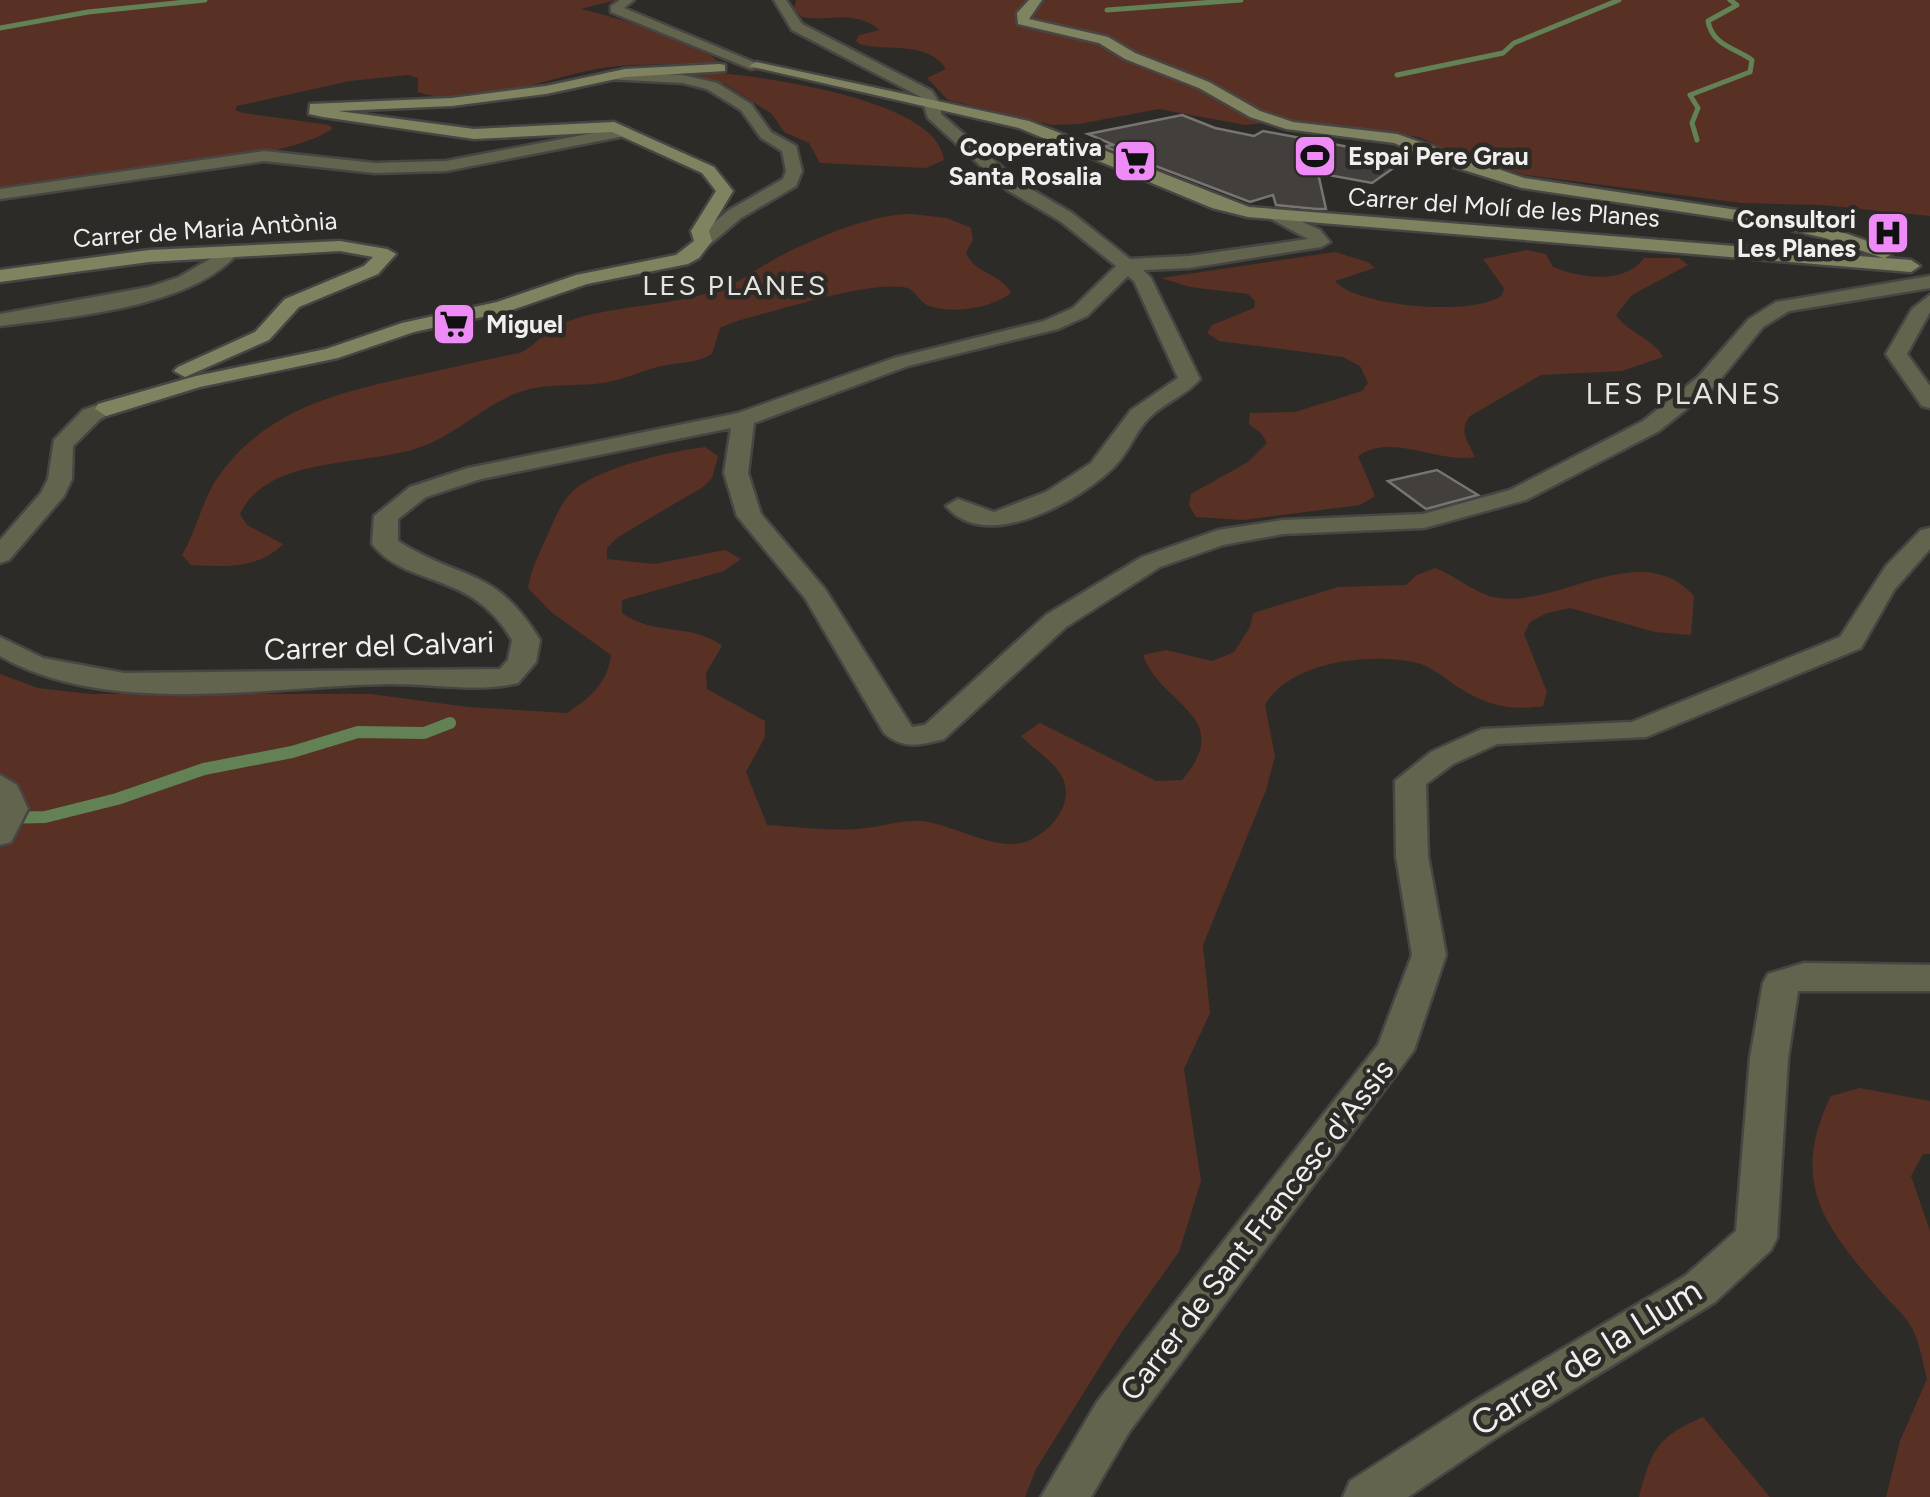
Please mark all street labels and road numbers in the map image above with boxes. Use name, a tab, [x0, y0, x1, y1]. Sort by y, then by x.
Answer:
street label: Carrer del Molí de les Planes	[1347, 181, 1661, 233]
street label: Carrer de Maria Antònia	[72, 205, 338, 253]
street label: Carrer del Calvari	[263, 623, 495, 668]
street label: Carrer de Sant Francesc d'Assis	[1112, 1052, 1401, 1408]
street label: Carrer de la Llum	[1463, 1269, 1709, 1445]

